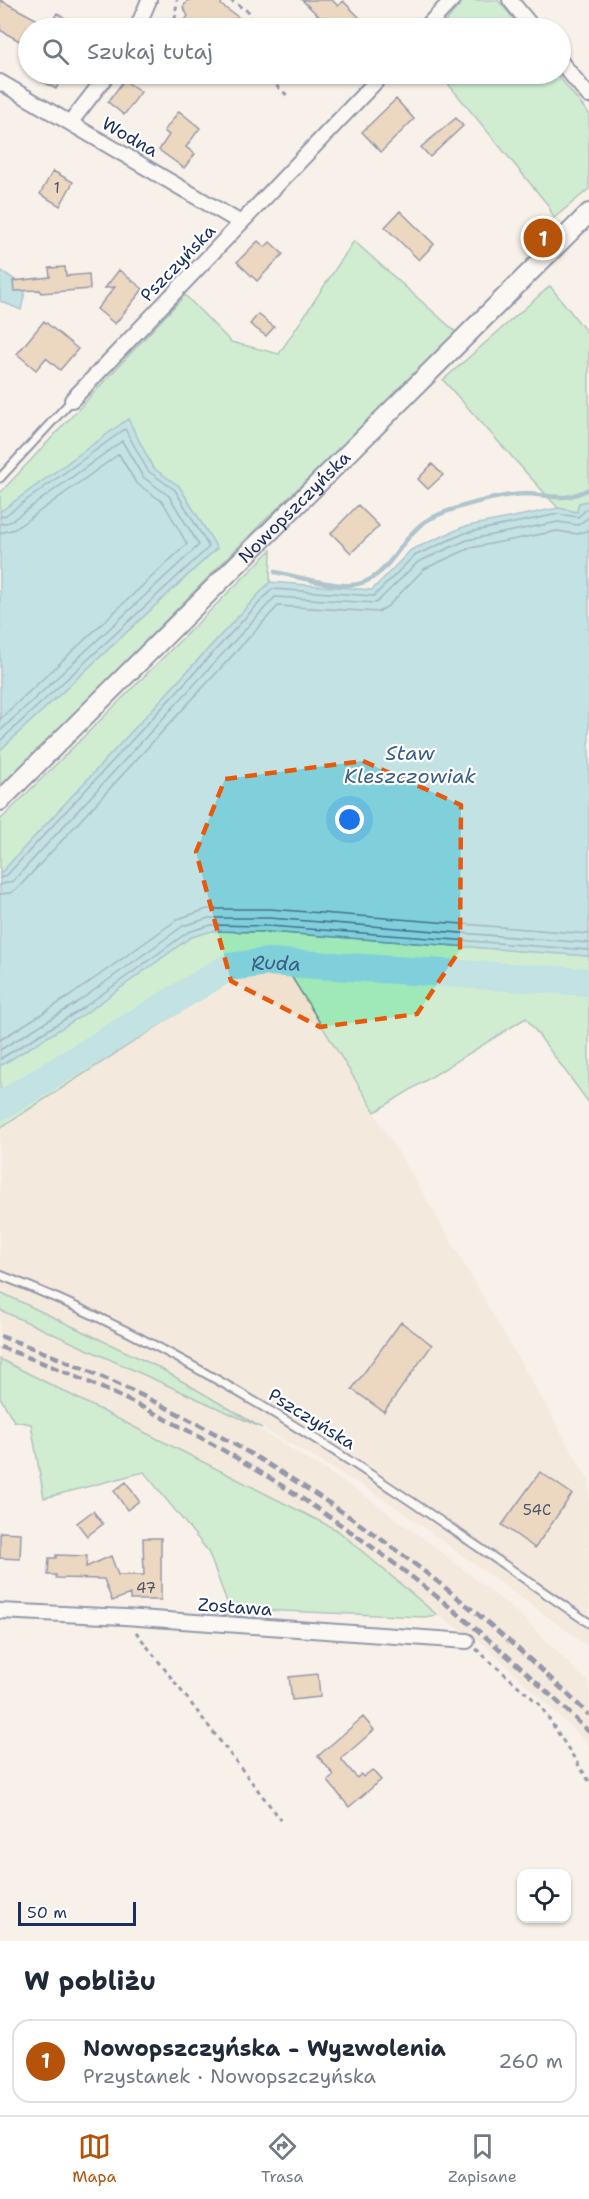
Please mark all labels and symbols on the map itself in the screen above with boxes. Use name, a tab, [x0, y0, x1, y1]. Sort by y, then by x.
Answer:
street label: Wodna	[98, 111, 162, 163]
house number: 1	[54, 178, 60, 198]
pin: 1	[524, 216, 562, 260]
street label: Pszczyńska	[135, 219, 221, 307]
street label: Nowopszczyńska	[233, 446, 356, 568]
water label: Staw Kleszczowiak	[344, 740, 477, 789]
your location	[335, 805, 364, 834]
water label: Ruda	[249, 949, 302, 977]
street label: Pszczyńska	[264, 1383, 360, 1455]
house number: 54C	[523, 1500, 551, 1520]
house number: 47	[136, 1578, 156, 1598]
street label: Zostawa	[197, 1592, 273, 1622]
scale bar	[18, 1899, 136, 1926]

